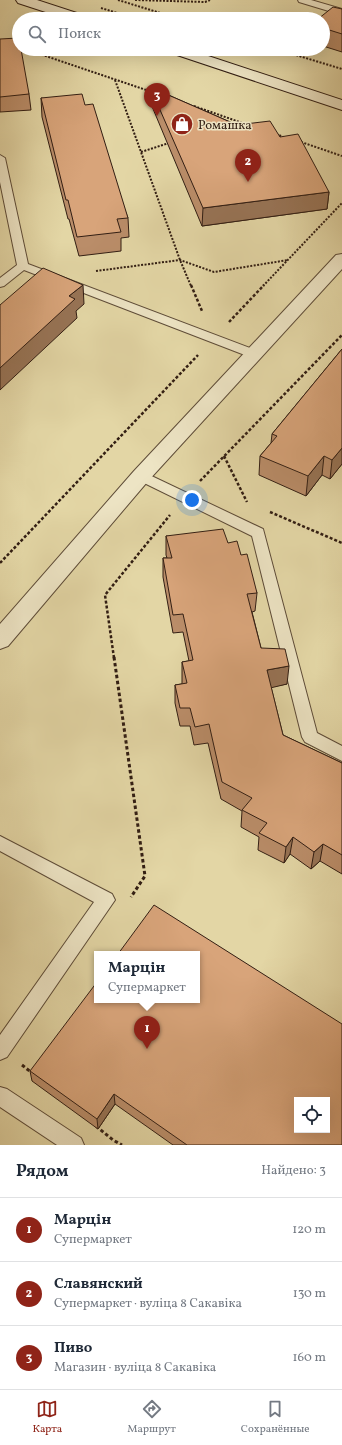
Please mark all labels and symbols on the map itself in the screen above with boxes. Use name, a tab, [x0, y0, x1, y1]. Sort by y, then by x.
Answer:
pin: 3	[144, 83, 170, 116]
shop icon: Ромашка	[169, 111, 195, 137]
place label: Ромашка	[198, 117, 252, 135]
pin: 2	[235, 149, 261, 182]
your location	[182, 490, 202, 510]
pin: 1	[134, 1016, 160, 1049]

